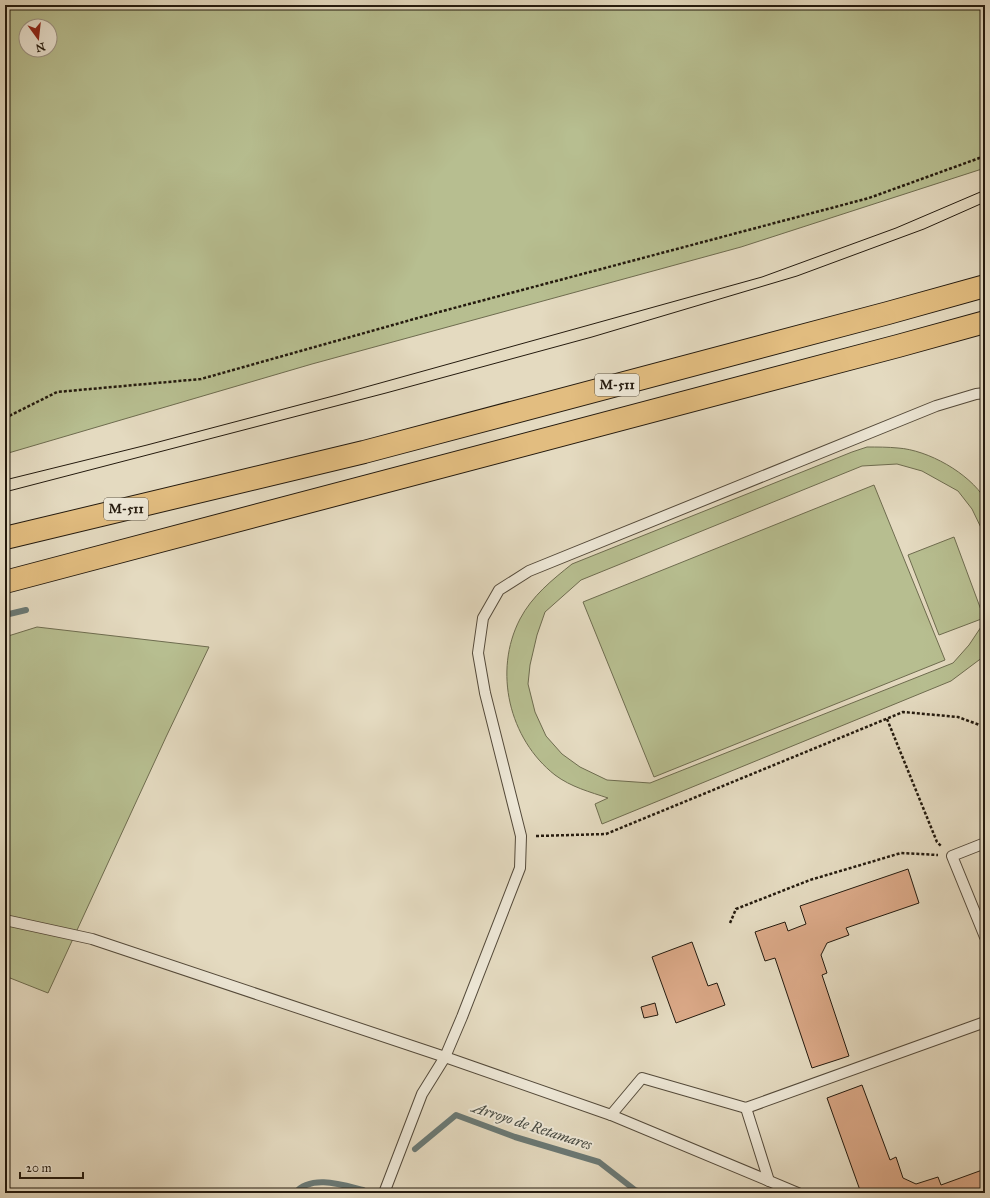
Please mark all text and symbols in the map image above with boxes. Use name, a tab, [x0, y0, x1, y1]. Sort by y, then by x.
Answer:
north arrow	[18, 18, 58, 58]
text: N	[34, 40, 47, 55]
road number: M-511	[595, 374, 639, 396]
road number: M-511	[104, 498, 148, 520]
water label: Arroyo de Retamares	[468, 1098, 595, 1154]
scale bar	[20, 1154, 83, 1180]
text: 20 m	[26, 1161, 52, 1175]

